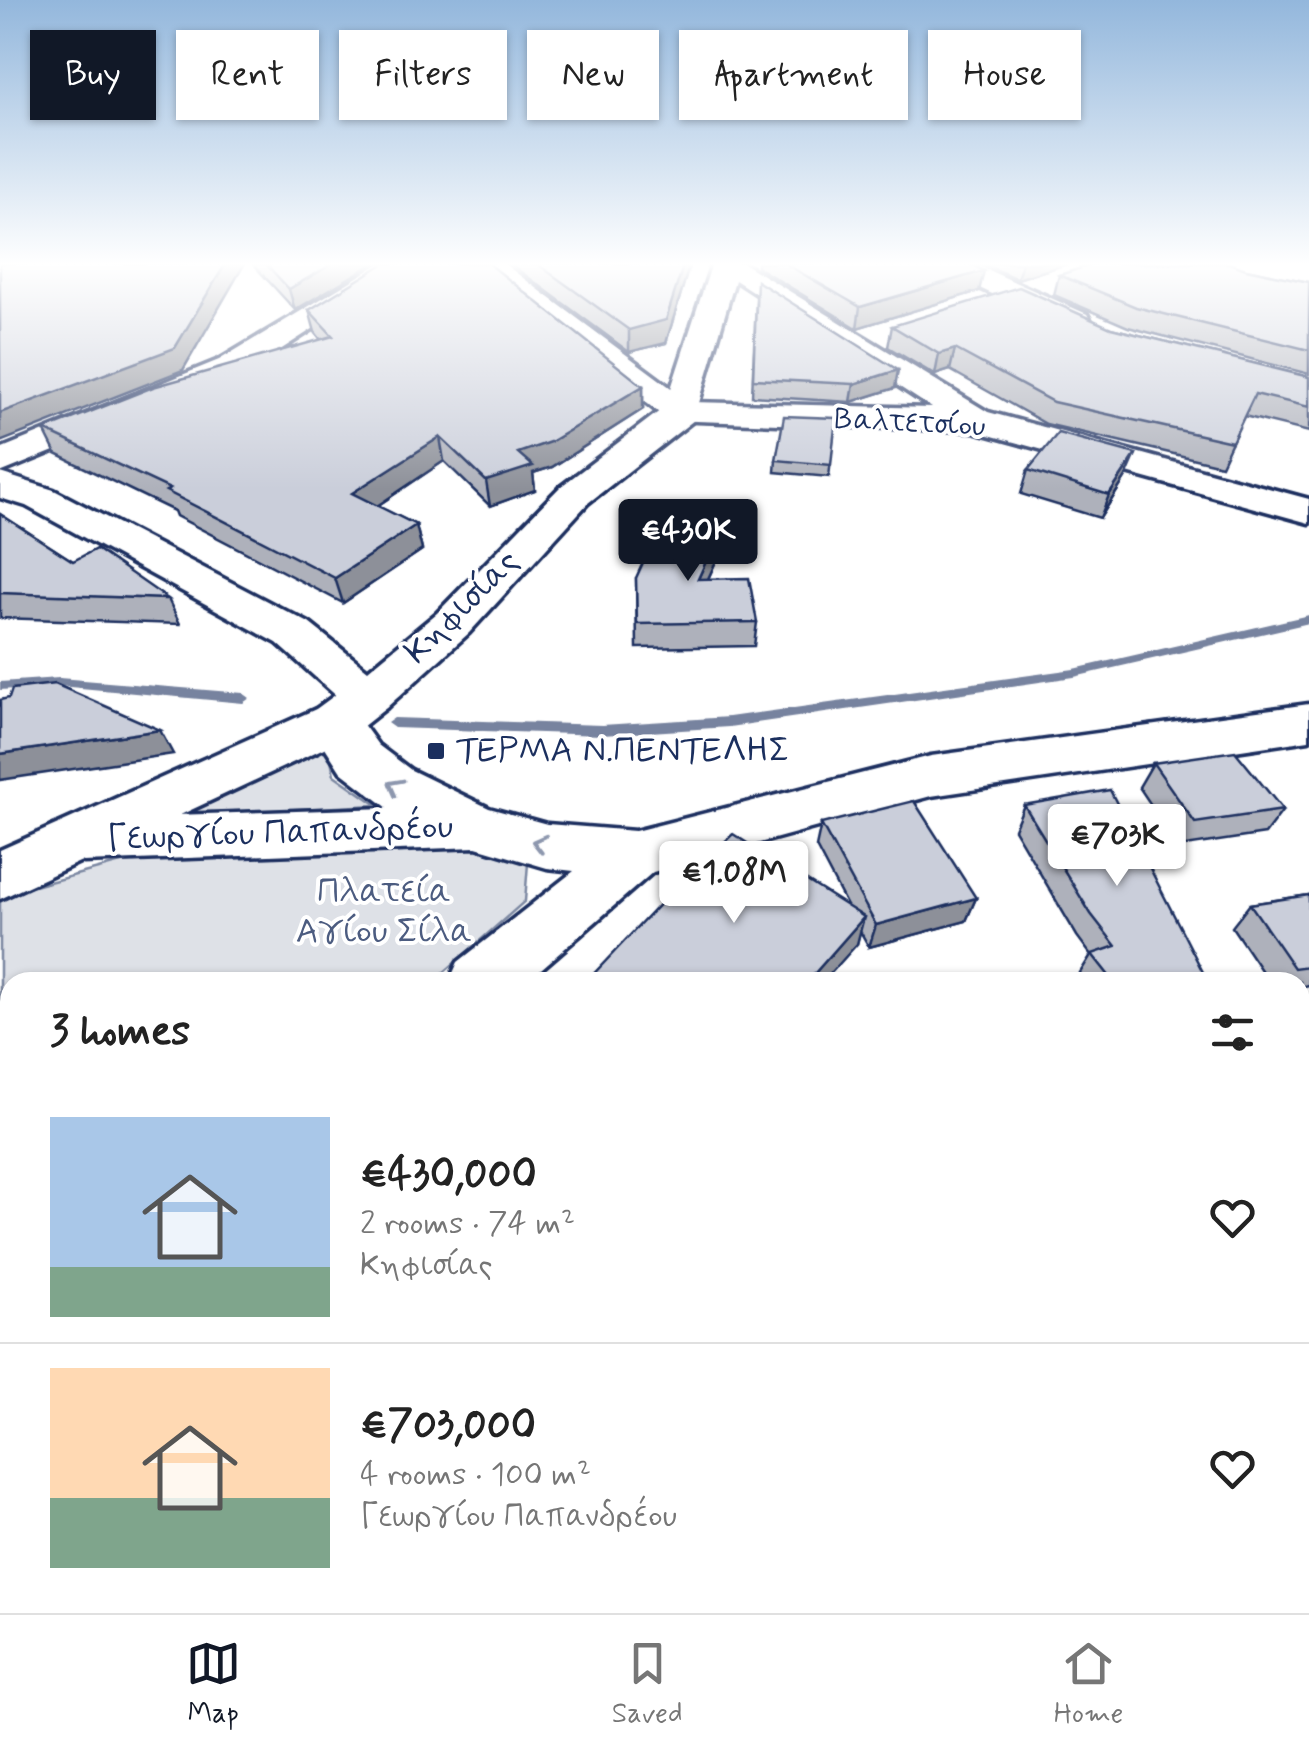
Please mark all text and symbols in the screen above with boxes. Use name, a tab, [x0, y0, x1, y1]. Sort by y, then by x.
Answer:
chip: Buy	[30, 30, 156, 120]
chip: Rent	[176, 30, 319, 120]
chip: Filters	[339, 30, 507, 120]
chip: New	[527, 30, 659, 120]
chip: Apartment	[679, 30, 908, 120]
chip: House	[928, 30, 1081, 120]
street label: Βαλτετσίου	[833, 400, 987, 446]
pin: €430K	[618, 499, 758, 584]
text: €430K	[641, 510, 735, 552]
street label: Κηφισίας	[394, 539, 530, 675]
place label: ΤΕΡΜΑ Ν.ΠΕΝΤΕΛΗΣ	[456, 728, 790, 774]
marker: ΤΕΡΜΑ Ν.ΠΕΝΤΕΛΗΣ	[425, 740, 447, 762]
one-way arrow	[387, 779, 406, 798]
street label: Γεωργίου Παπανδρέου	[106, 804, 454, 862]
pin: €703K	[1047, 804, 1187, 889]
text: €703K	[1070, 815, 1164, 857]
one-way arrow	[531, 834, 548, 855]
pin: €1.08M	[653, 841, 815, 926]
text: €1.08M	[681, 852, 787, 894]
park label: Πλατεία Αγίου Σίλα	[296, 869, 472, 955]
text: 3 homes	[50, 1005, 190, 1060]
icon: filters	[1205, 1005, 1260, 1060]
text: €430,000	[360, 1148, 537, 1203]
icon: home	[130, 1157, 250, 1277]
icon: heart	[1205, 1190, 1260, 1245]
text: 2 rooms · 74 m²	[360, 1203, 575, 1245]
text: Κηφισίας	[360, 1245, 493, 1287]
text: €703,000	[360, 1399, 536, 1454]
icon: home	[130, 1408, 250, 1528]
icon: heart	[1205, 1441, 1260, 1496]
text: 4 rooms · 100 m²	[360, 1454, 591, 1496]
text: Γεωργίου Παπανδρέου	[360, 1496, 677, 1538]
tab: Map	[186, 1636, 241, 1733]
tab: Saved	[612, 1636, 683, 1733]
tab: Home	[1054, 1636, 1123, 1733]

